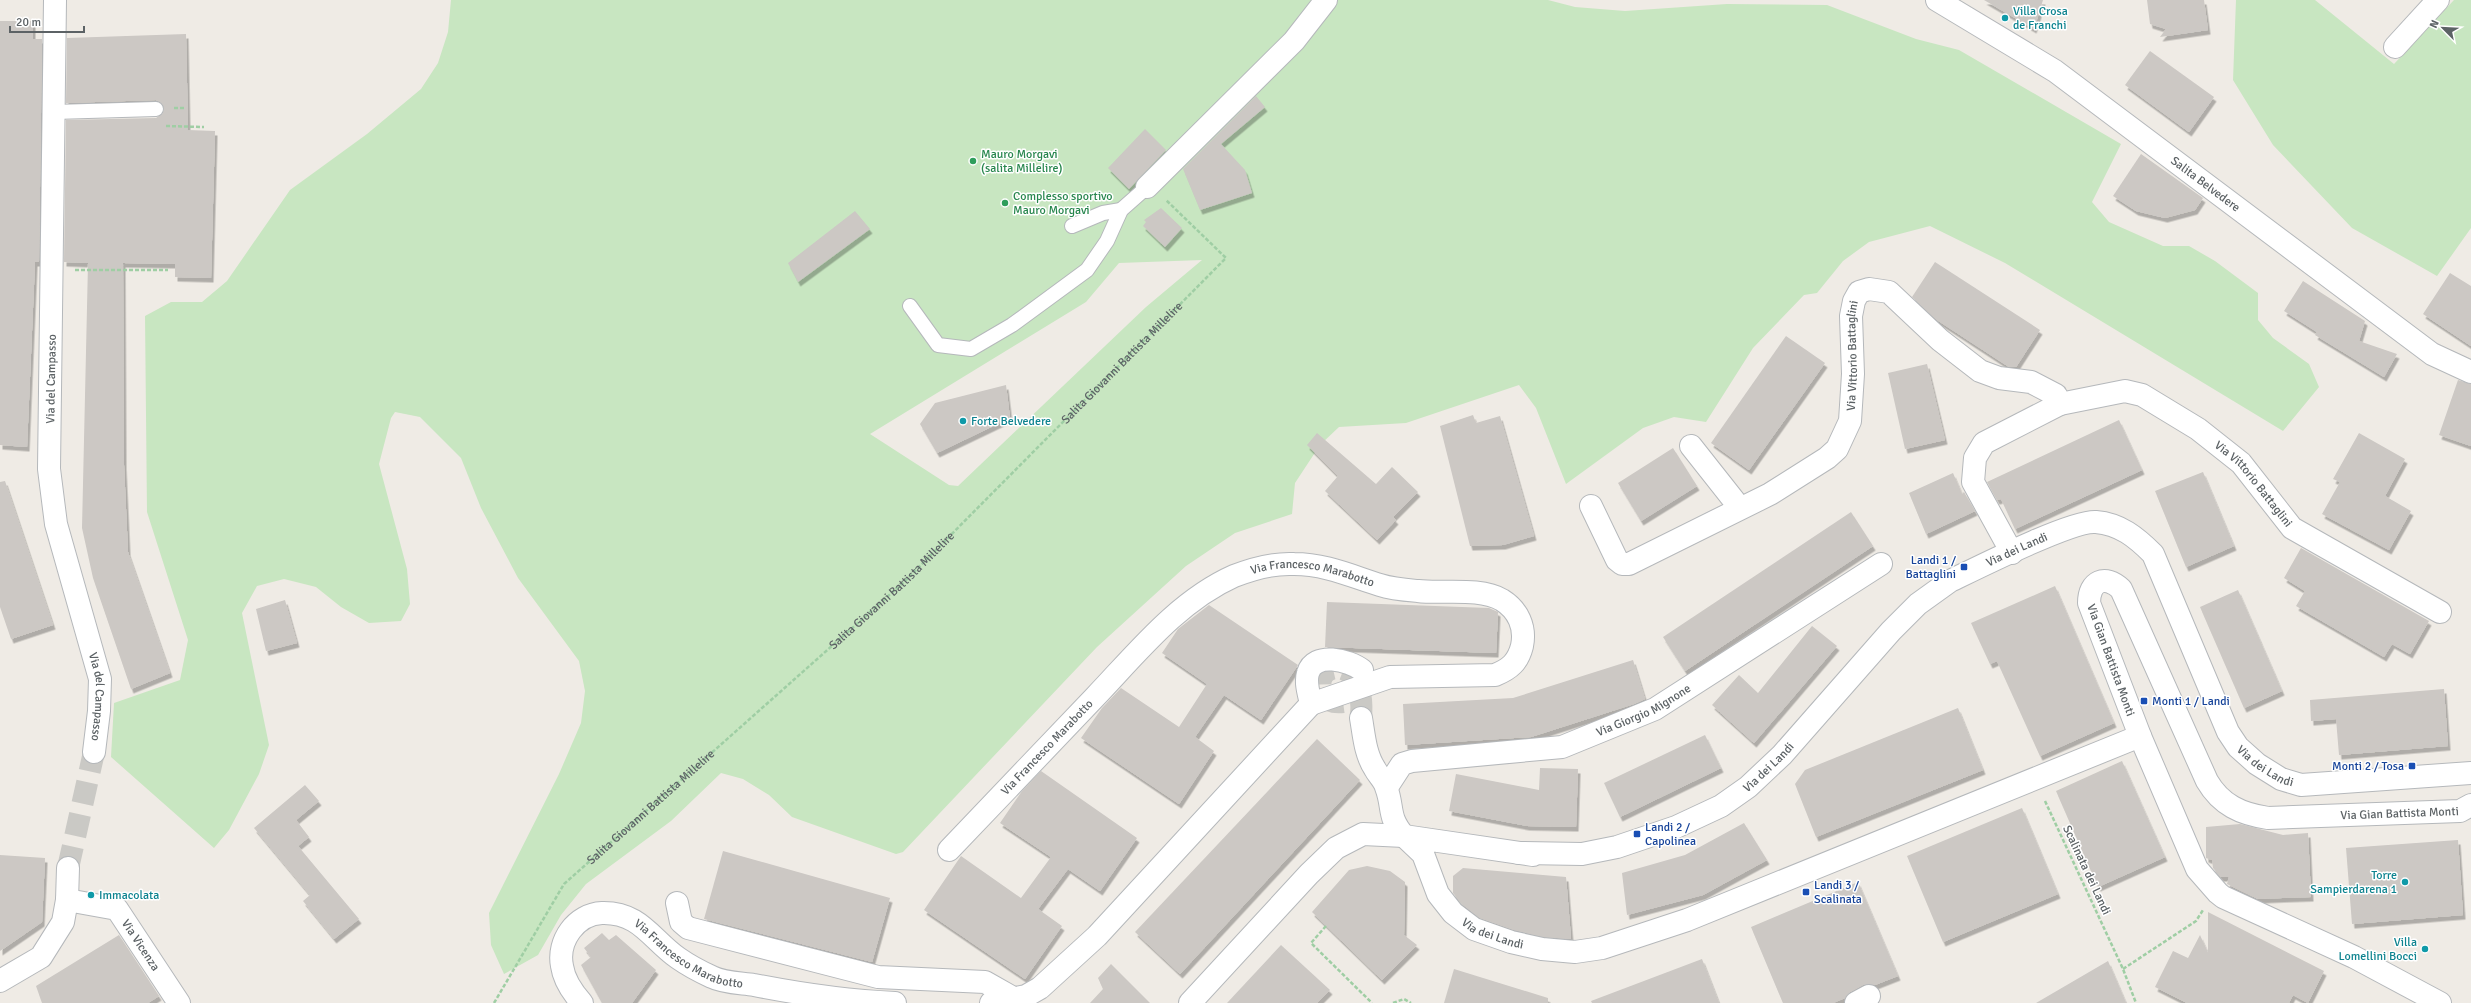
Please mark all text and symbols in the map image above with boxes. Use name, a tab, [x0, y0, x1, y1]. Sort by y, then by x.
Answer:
place label: Villa Crosa de Franchi	[2013, 4, 2068, 33]
scale bar	[10, 8, 84, 34]
north arrow	[2423, 8, 2463, 48]
marker: Villa Crosa de Franchi	[2000, 13, 2010, 23]
text: 20 m	[16, 15, 41, 30]
text: N	[2427, 18, 2442, 30]
place label: Mauro Morgavi (salita Millelire)	[981, 147, 1063, 176]
street label: Salita Belvedere	[2168, 154, 2243, 215]
marker: Mauro Morgavi (salita Millelire)	[968, 156, 978, 166]
place label: Complesso sportivo Mauro Morgavi	[1013, 189, 1113, 218]
marker: Complesso sportivo Mauro Morgavi	[1000, 198, 1010, 208]
street label: Salita Giovanni Battista Millelire	[1058, 299, 1186, 427]
street label: Via Vittorio Battaglini	[1844, 299, 1862, 411]
street label: Via del Campasso	[43, 334, 60, 424]
place label: Forte Belvedere	[971, 414, 1051, 429]
marker: Forte Belvedere	[958, 416, 968, 426]
street label: Via Vittorio Battaglini	[2211, 438, 2296, 530]
street label: Salita Giovanni Battista Millelire	[826, 529, 958, 653]
street label: Via dei Landi	[1984, 530, 2050, 570]
place label: Landi 1 / Battaglini	[1905, 553, 1956, 582]
street label: Via Francesco Marabotto	[1249, 557, 1376, 591]
marker: Landi 1 / Battaglini	[1959, 562, 1969, 572]
street label: Via Gian Battista Monti	[2083, 602, 2138, 718]
street label: Via del Campasso	[85, 651, 107, 742]
street label: Via Giorgio Mignone	[1594, 681, 1694, 740]
place label: Monti 1 / Landi	[2152, 694, 2230, 709]
marker: Monti 1 / Landi	[2139, 696, 2149, 706]
street label: Via Francesco Marabotto	[998, 697, 1096, 798]
street label: Via dei Landi	[1740, 740, 1798, 796]
street label: Via dei Landi	[2233, 742, 2295, 790]
street label: Salita Giovanni Battista Millelire	[584, 747, 718, 868]
place label: Monti 2 / Tosa	[2332, 759, 2404, 774]
marker: Monti 2 / Tosa	[2407, 761, 2417, 771]
street label: Via Gian Battista Monti	[2340, 804, 2459, 823]
place label: Landi 2 / Capolinea	[1645, 820, 1696, 849]
street label: Scalinata dei Landi	[2059, 823, 2114, 917]
marker: Landi 2 / Capolinea	[1632, 829, 1642, 839]
place label: Torre Sampierdarena 1	[2310, 868, 2397, 897]
marker: Torre Sampierdarena 1	[2400, 877, 2410, 887]
place label: Landi 3 / Scalinata	[1814, 878, 1862, 907]
marker: Landi 3 / Scalinata	[1801, 887, 1811, 897]
place label: Immacolata	[99, 888, 159, 903]
marker: Immacolata	[86, 890, 96, 900]
street label: Via dei Landi	[1458, 915, 1525, 953]
street label: Via Francesco Marabotto	[631, 916, 744, 992]
street label: Via Vicenza	[118, 917, 163, 974]
place label: Villa Lomellini Bocci	[2339, 935, 2417, 964]
marker: Villa Lomellini Bocci	[2420, 944, 2430, 954]

